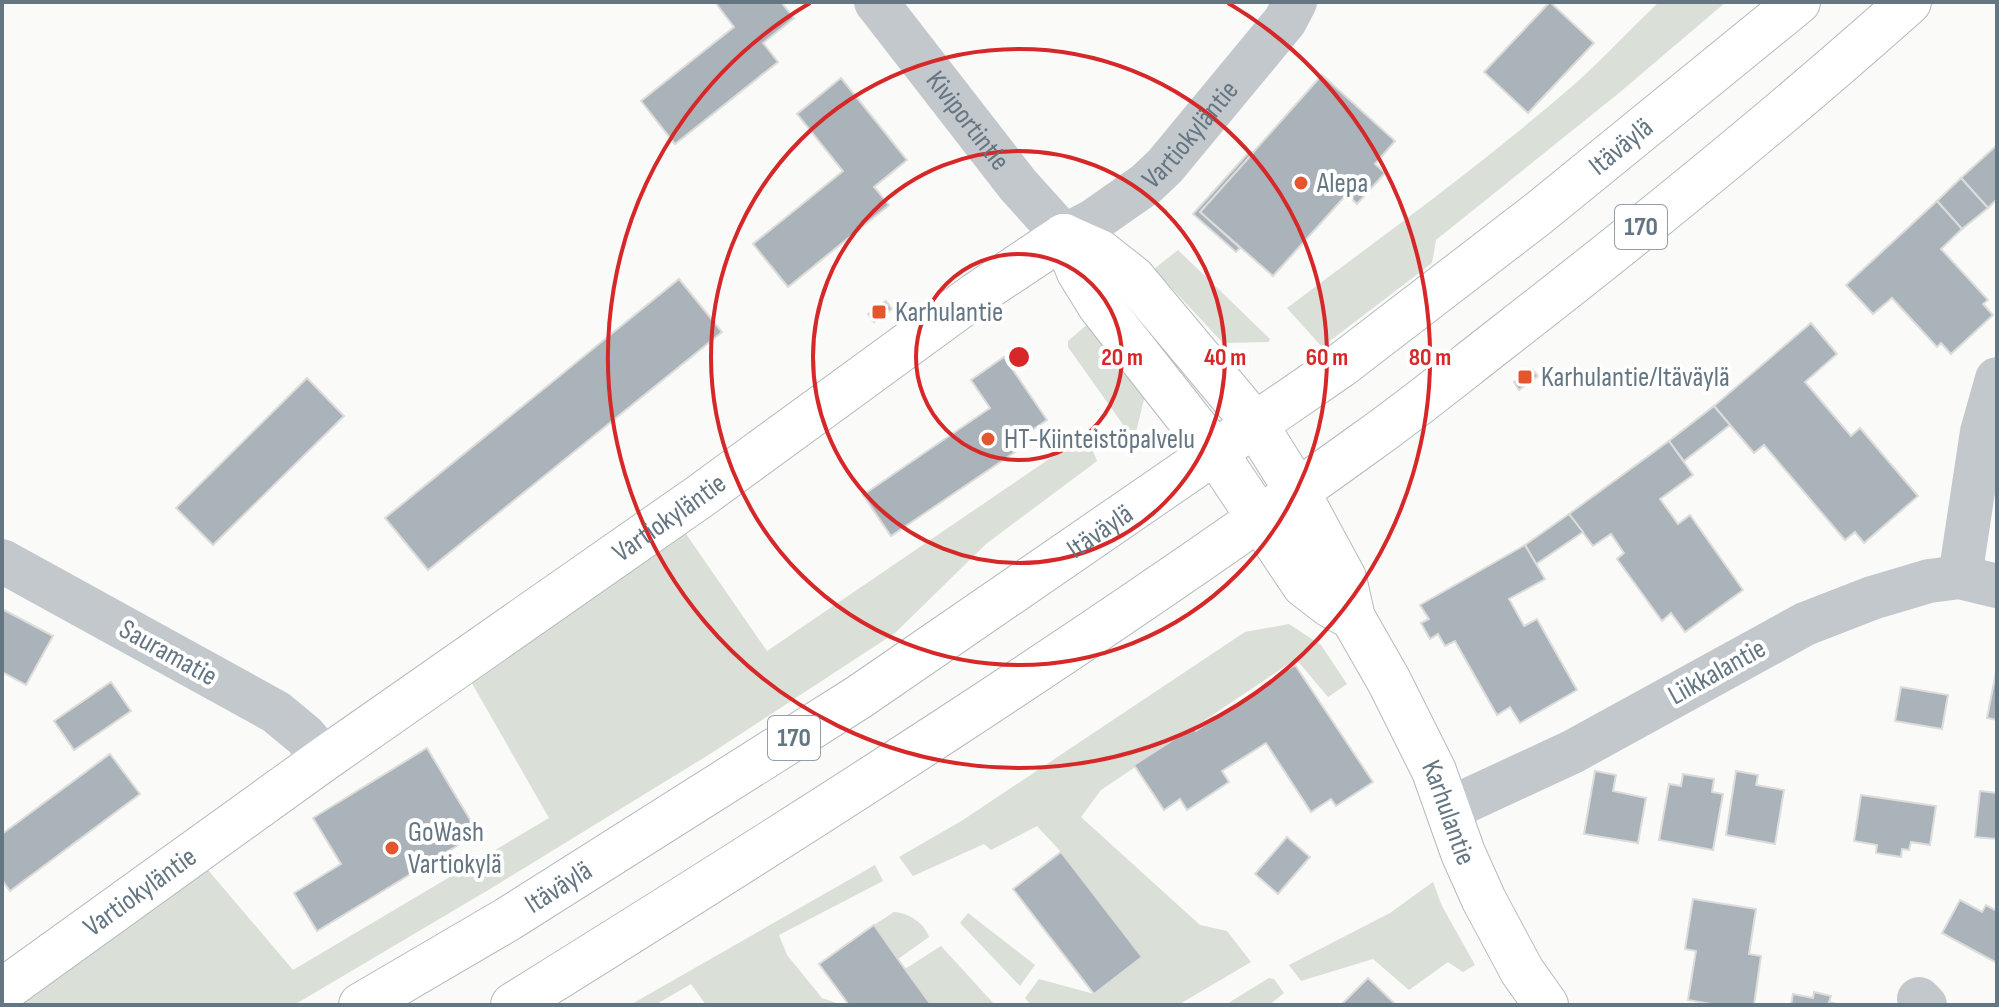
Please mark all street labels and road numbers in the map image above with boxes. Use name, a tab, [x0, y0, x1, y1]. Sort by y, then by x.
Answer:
street label: Kiviportintie	[919, 64, 1017, 177]
street label: Vartiokyläntie	[1135, 74, 1245, 195]
street label: Itäväylä	[1582, 111, 1659, 182]
road number: 170	[1615, 205, 1667, 249]
street label: Vartiokyläntie	[606, 466, 732, 569]
street label: Itäväylä	[1061, 497, 1139, 565]
street label: Sauramatie	[113, 613, 223, 693]
street label: Liikkalantie	[1663, 632, 1771, 712]
road number: 170	[768, 716, 820, 760]
street label: Karhulantie	[1415, 755, 1483, 870]
street label: Vartiokyläntie	[77, 840, 203, 943]
street label: Itäväylä	[519, 854, 598, 920]

